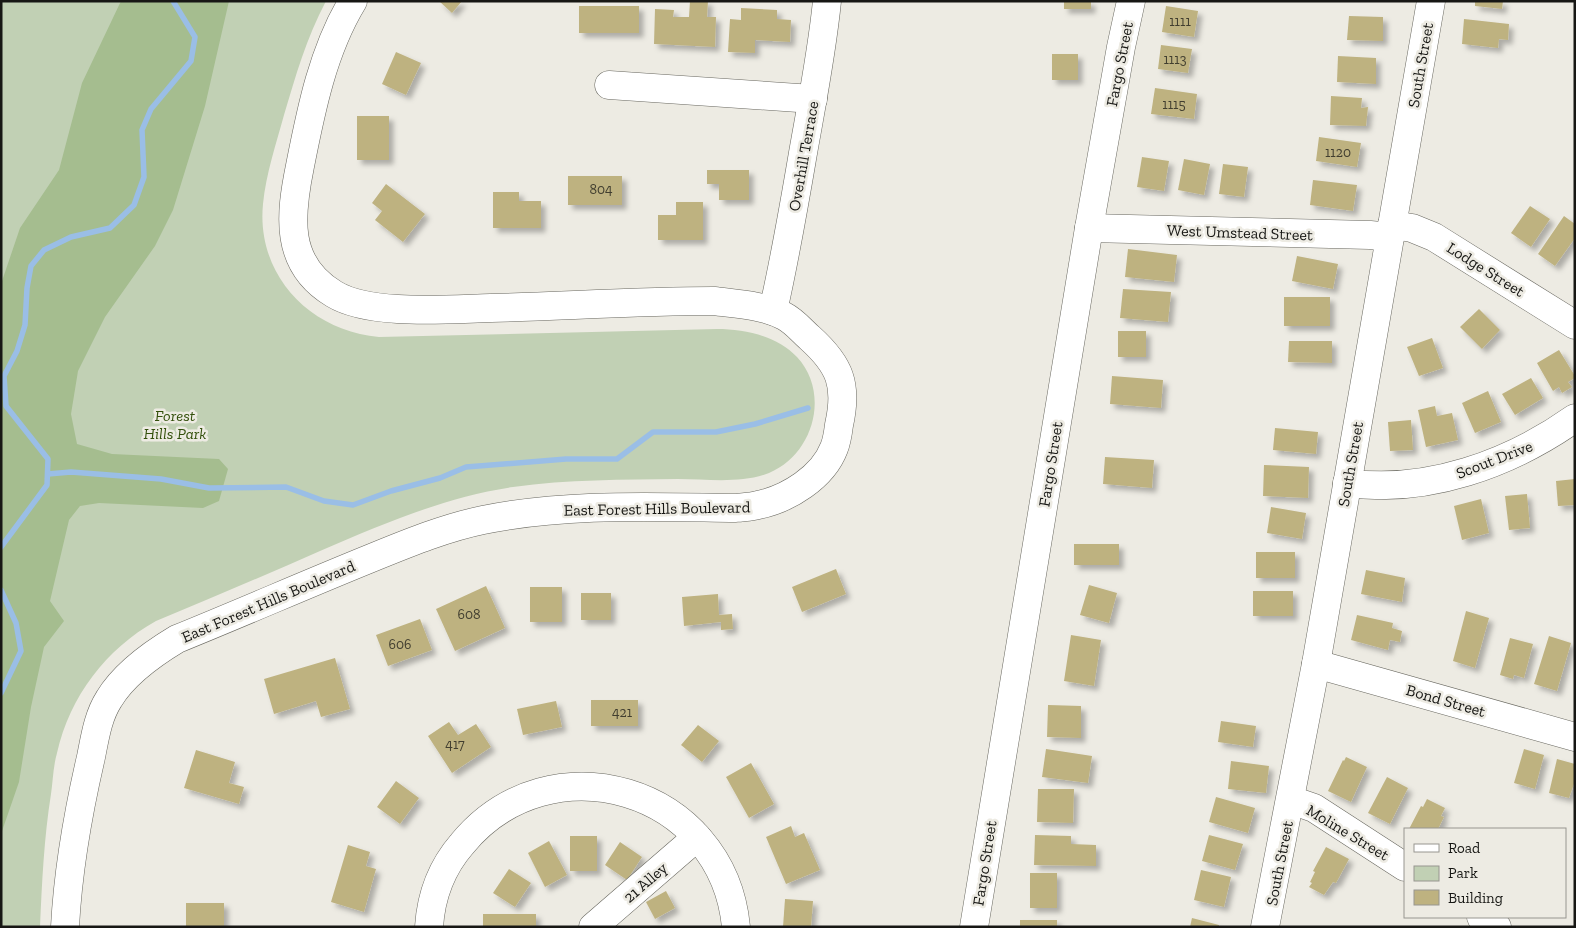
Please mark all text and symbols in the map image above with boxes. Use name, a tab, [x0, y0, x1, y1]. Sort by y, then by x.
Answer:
house number: 1111	[1169, 13, 1191, 30]
street label: Fargo Street	[1102, 20, 1137, 108]
street label: South Street	[1404, 21, 1437, 109]
house number: 1113	[1163, 51, 1187, 68]
house number: 1115	[1162, 96, 1186, 113]
street label: Overhill Terrace	[784, 100, 823, 213]
house number: 1120	[1325, 144, 1351, 161]
house number: 804	[589, 181, 613, 198]
street label: West Umstead Street	[1167, 220, 1313, 245]
street label: Lodge Street	[1443, 238, 1528, 301]
park label: Forest Hills Park	[144, 406, 206, 443]
street label: Fargo Street	[1034, 420, 1067, 508]
street label: South Street	[1334, 420, 1367, 508]
street label: Scout Drive	[1453, 436, 1535, 483]
street label: East Forest Hills Boulevard	[563, 497, 751, 520]
street label: East Forest Hills Boulevard	[179, 556, 358, 647]
house number: 608	[457, 606, 481, 623]
house number: 606	[389, 636, 411, 653]
street label: Bond Street	[1404, 680, 1488, 721]
house number: 421	[612, 704, 633, 721]
house number: 417	[445, 736, 465, 753]
street label: Moline Street	[1303, 800, 1393, 865]
street label: Fargo Street	[968, 819, 1001, 907]
street label: South Street	[1262, 819, 1297, 907]
legend	[1404, 828, 1566, 918]
text: Road	[1448, 839, 1481, 857]
street label: 21 Alley	[620, 858, 672, 907]
text: Park	[1448, 864, 1478, 882]
text: Building	[1448, 889, 1503, 907]

